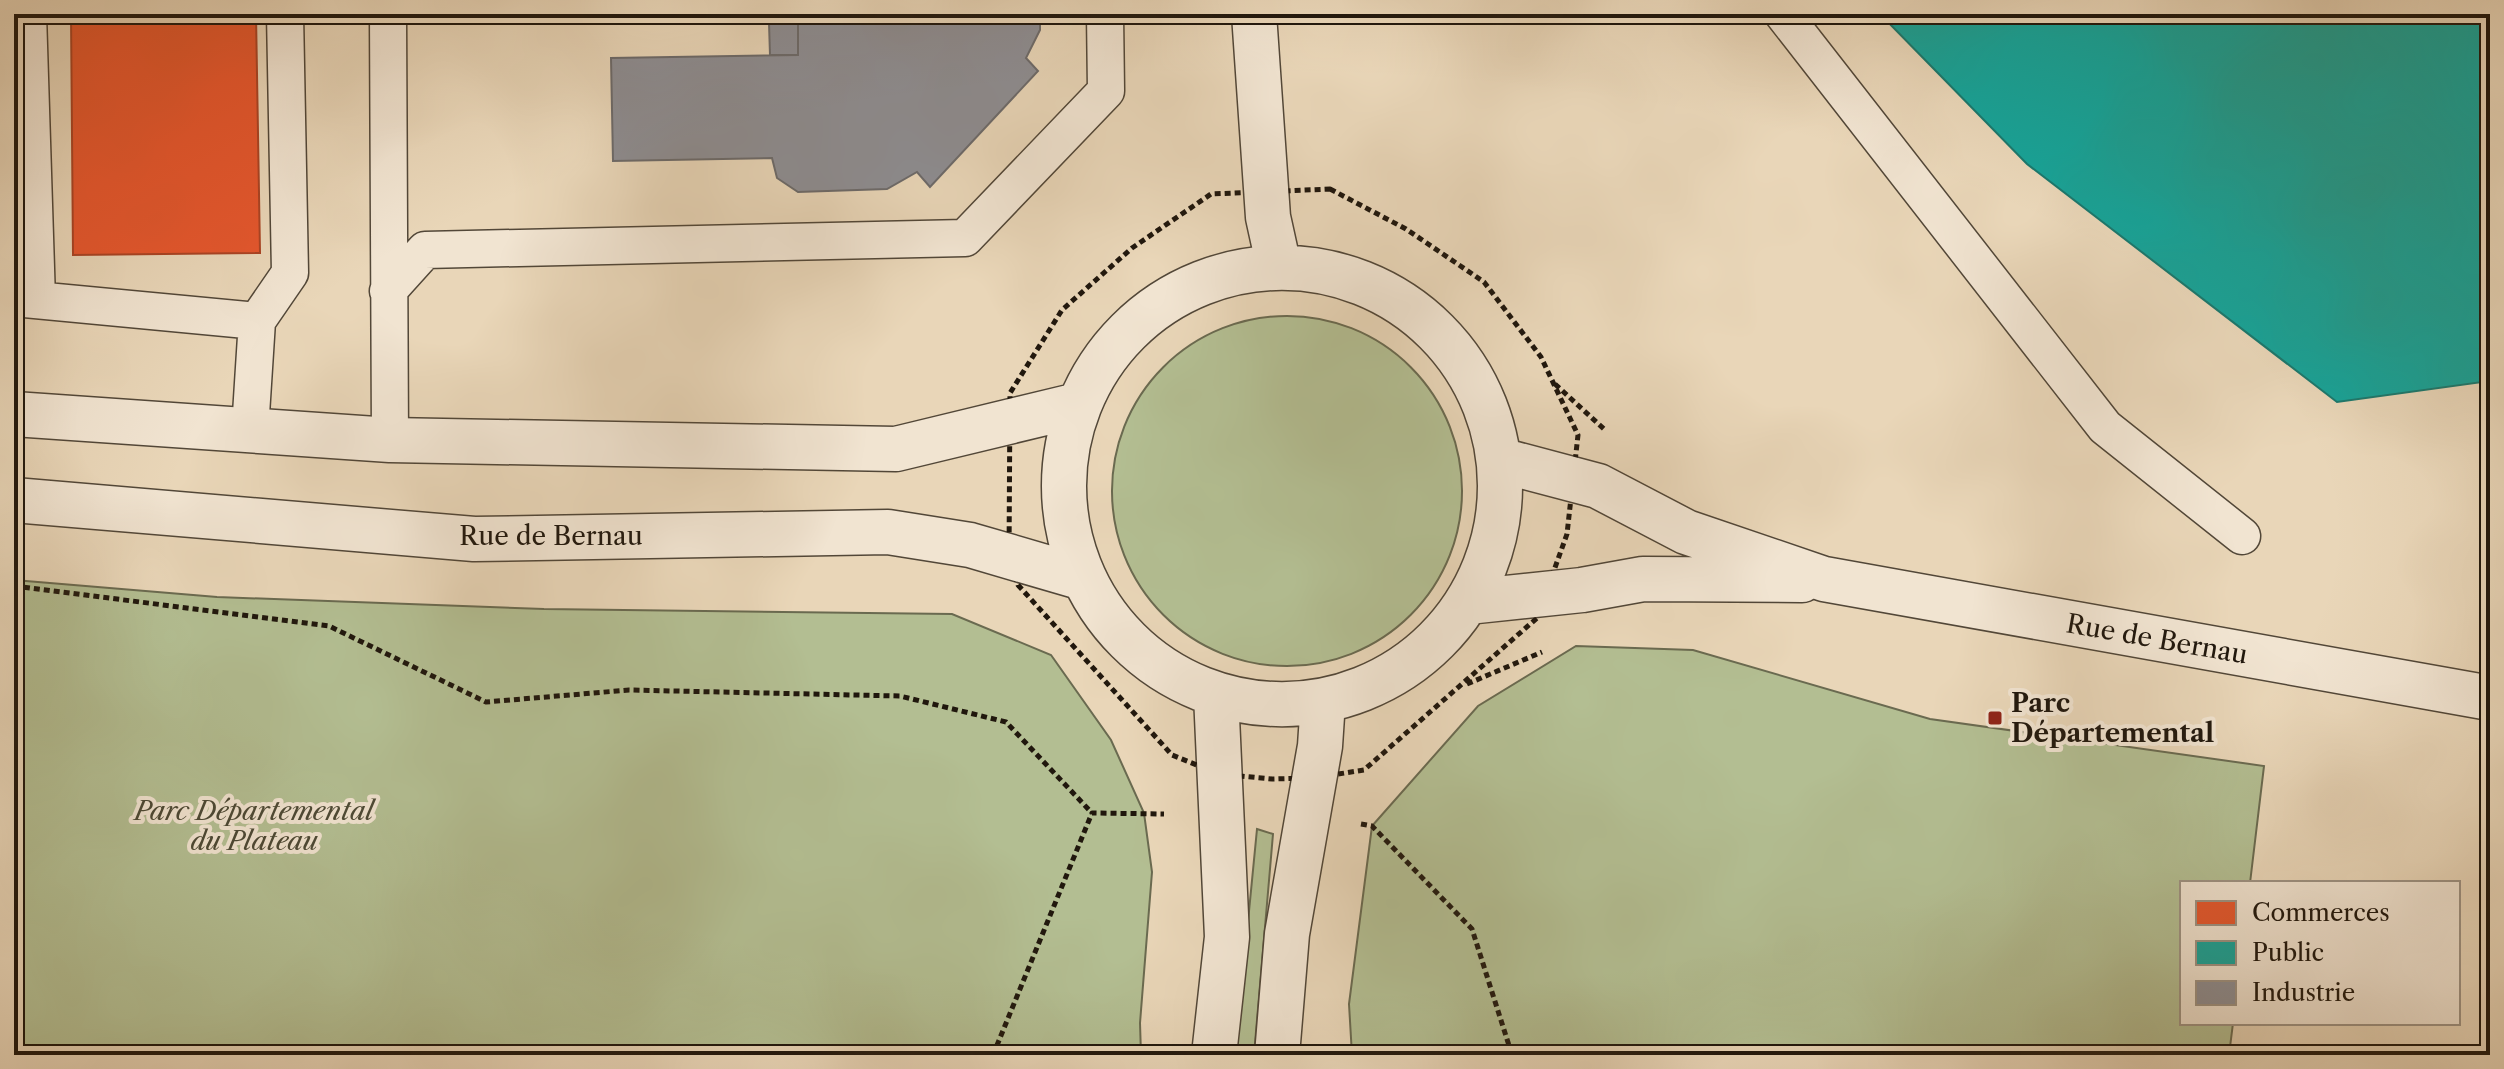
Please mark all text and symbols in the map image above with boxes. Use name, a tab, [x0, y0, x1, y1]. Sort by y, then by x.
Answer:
street label: Rue de Bernau	[459, 520, 643, 552]
street label: Rue de Bernau	[2064, 607, 2250, 671]
place label: Parc Départemental	[2011, 687, 2214, 749]
marker: Parc Départemental	[1986, 709, 2004, 727]
park label: Parc Départemental du Plateau	[132, 795, 376, 857]
legend	[2180, 881, 2460, 1025]
text: Commerces	[2252, 898, 2390, 927]
text: Public	[2252, 938, 2324, 967]
text: Industrie	[2252, 978, 2355, 1007]

